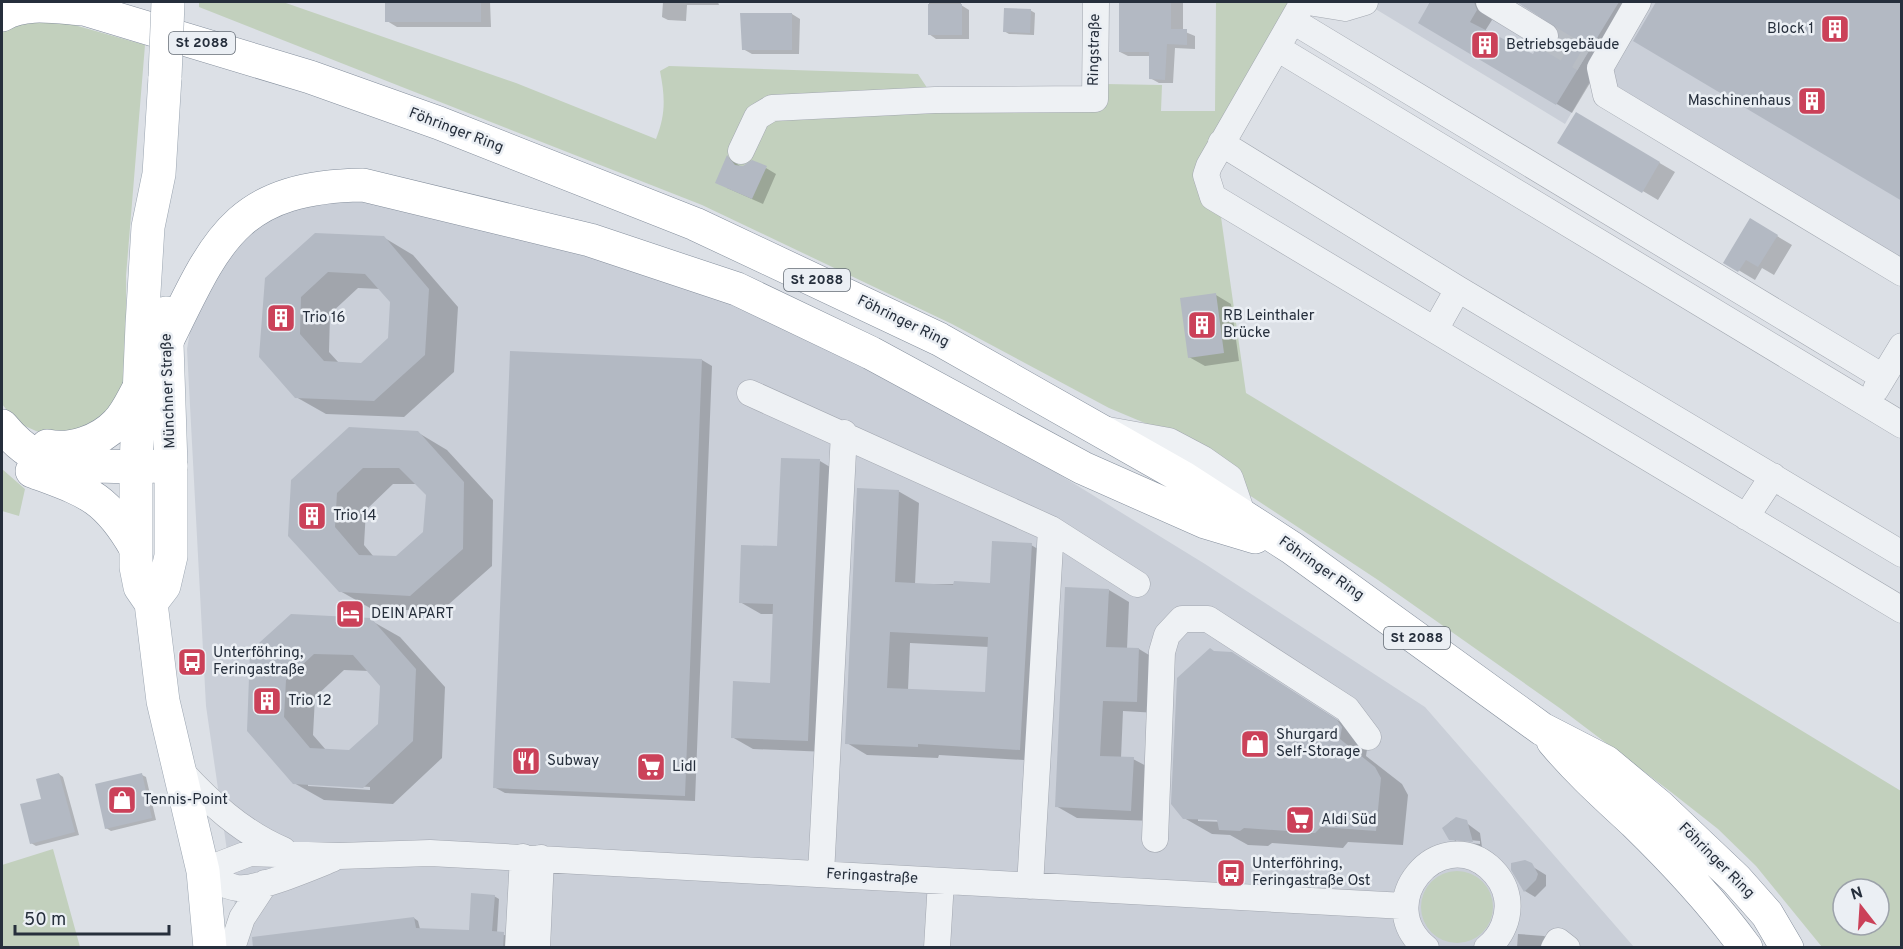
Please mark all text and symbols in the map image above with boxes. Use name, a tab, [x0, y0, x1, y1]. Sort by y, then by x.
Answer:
building icon: Block 1	[1819, 13, 1851, 45]
street label: Ringstraße	[1085, 14, 1105, 86]
place label: Block 1	[1767, 20, 1814, 39]
building icon: Betriebsgebäude	[1469, 29, 1501, 61]
road number: St 2088	[169, 32, 235, 54]
place label: Betriebsgebäude	[1506, 36, 1619, 55]
building icon: Maschinenhaus	[1796, 85, 1828, 117]
place label: Maschinenhaus	[1688, 92, 1791, 111]
street label: Föhringer Ring	[406, 104, 506, 158]
road number: St 2088	[784, 269, 850, 291]
street label: Föhringer Ring	[854, 292, 952, 352]
building icon: Trio 16	[265, 302, 297, 334]
place label: RB Leinthaler Brücke	[1223, 307, 1315, 343]
place label: Trio 16	[302, 309, 345, 328]
building icon: RB Leinthaler Brücke	[1186, 309, 1218, 341]
street label: Münchner Straße	[157, 333, 181, 449]
building icon: Trio 14	[296, 500, 328, 532]
place label: Trio 14	[333, 507, 377, 526]
street label: Föhringer Ring	[1275, 533, 1367, 605]
hotel icon: DEIN APART	[334, 598, 366, 630]
place label: DEIN APART	[371, 605, 454, 624]
road number: St 2088	[1384, 627, 1450, 649]
place label: Unterföhring, Feringastraße	[213, 644, 305, 680]
bus stop icon: Unterföhring, Feringastraße	[176, 646, 208, 678]
building icon: Trio 12	[251, 685, 283, 717]
place label: Trio 12	[288, 692, 332, 711]
place label: Shurgard Self-Storage	[1276, 726, 1360, 762]
shop icon: Shurgard Self-Storage	[1239, 728, 1271, 760]
restaurant icon: Subway	[510, 745, 542, 777]
supermarket icon: Lidl	[635, 751, 667, 783]
place label: Subway	[547, 752, 599, 771]
place label: Lidl	[672, 758, 697, 777]
shop icon: Tennis-Point	[106, 784, 138, 816]
place label: Tennis-Point	[143, 791, 228, 810]
supermarket icon: Aldi Süd	[1284, 804, 1316, 836]
place label: Aldi Süd	[1321, 811, 1377, 830]
street label: Föhringer Ring	[1674, 819, 1758, 903]
place label: Unterföhring, Feringastraße Ost	[1252, 855, 1371, 891]
bus stop icon: Unterföhring, Feringastraße Ost	[1215, 857, 1247, 889]
street label: Feringastraße	[826, 865, 918, 889]
north arrow	[1831, 877, 1891, 937]
text: N	[1849, 883, 1866, 906]
scale bar	[15, 898, 170, 936]
text: 50 m	[24, 909, 66, 932]

